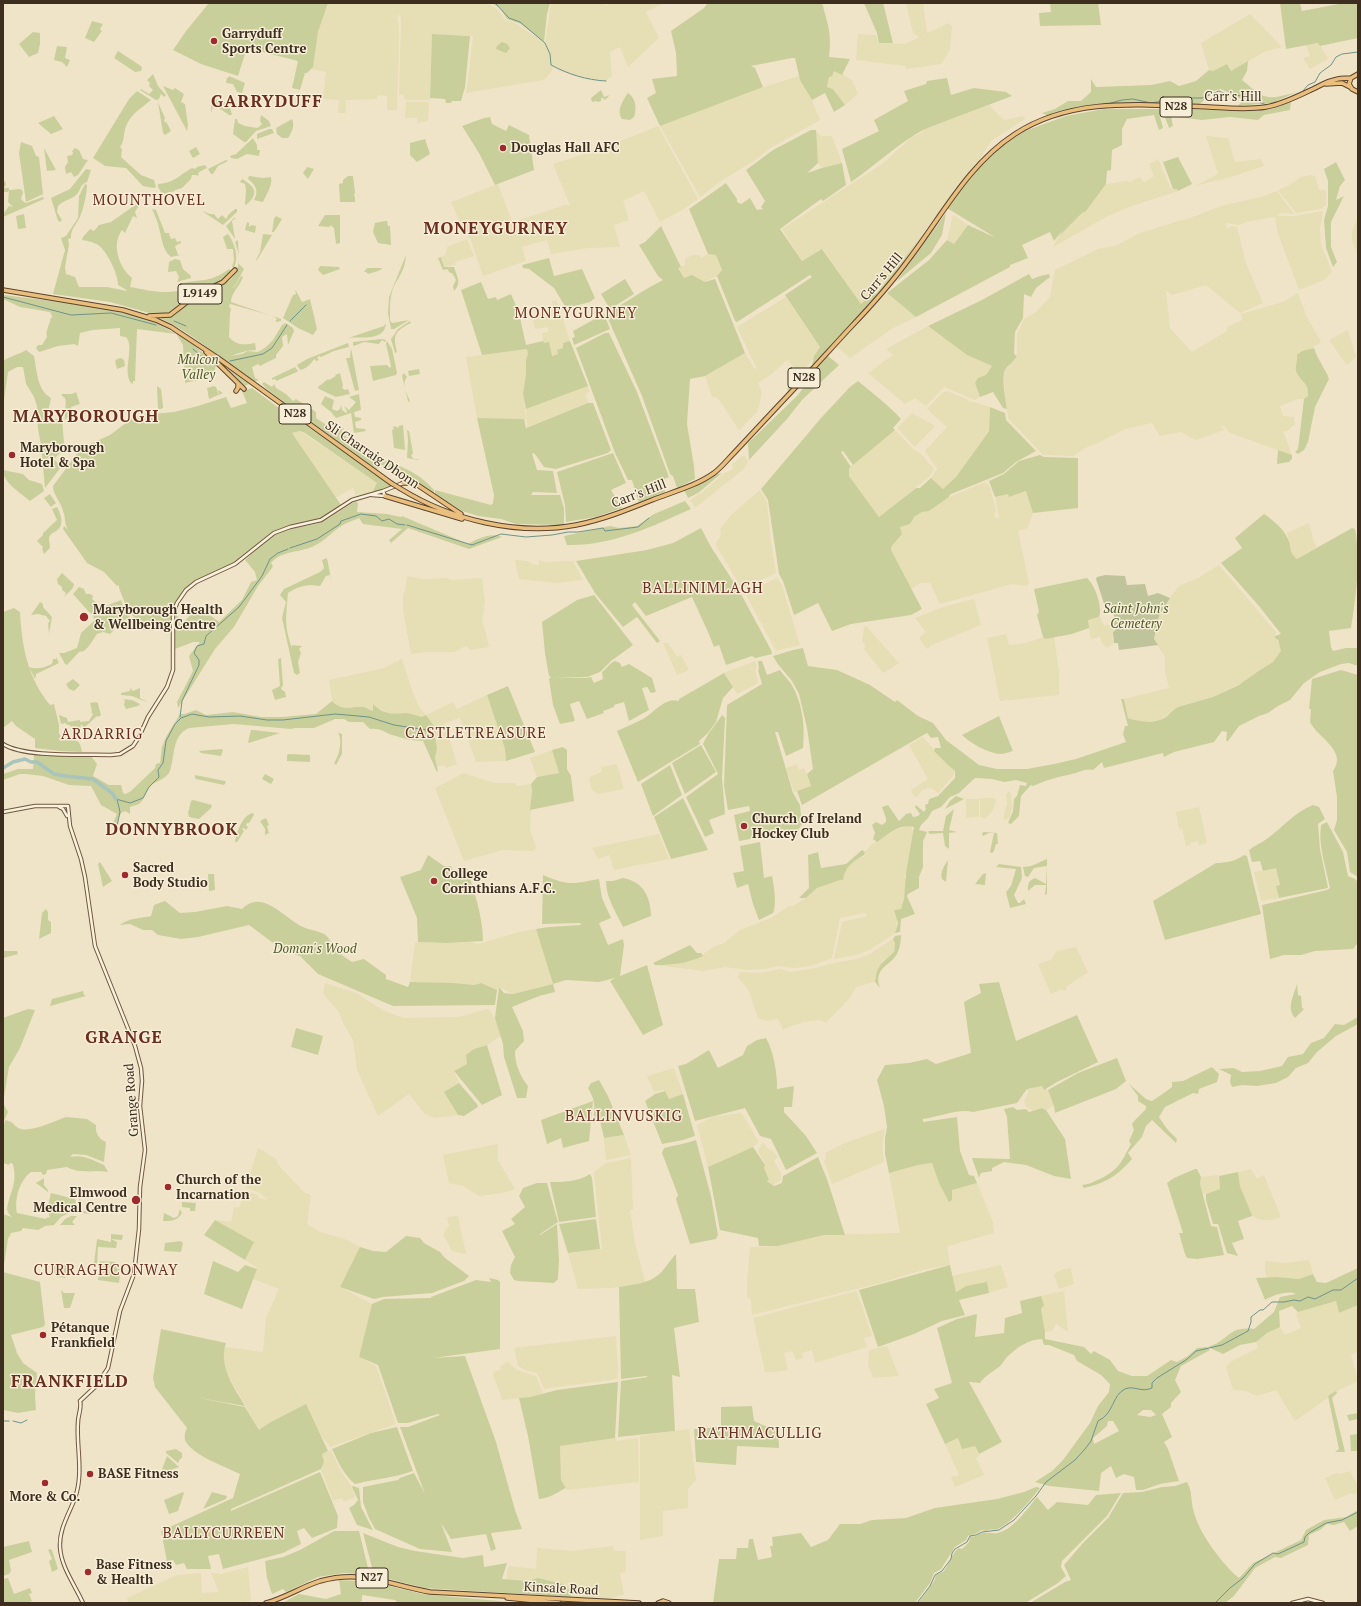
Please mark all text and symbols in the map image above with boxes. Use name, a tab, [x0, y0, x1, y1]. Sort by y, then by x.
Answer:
place label: Garryduff Sports Centre	[222, 26, 306, 57]
marker: Garryduff Sports Centre	[209, 36, 219, 46]
street label: Carr's Hill	[1204, 89, 1262, 105]
district label: GARRYDUFF	[211, 92, 323, 112]
road number: N28	[1160, 97, 1192, 117]
place label: Douglas Hall AFC	[511, 140, 619, 156]
marker: Douglas Hall AFC	[498, 143, 508, 153]
district label: MOUNTHOVEL	[92, 192, 206, 210]
district label: MONEYGURNEY	[424, 219, 568, 239]
street label: Carr's Hill	[858, 250, 906, 304]
road number: L9149	[178, 284, 222, 304]
district label: MONEYGURNEY	[514, 305, 638, 323]
park label: Mulcon Valley	[177, 352, 219, 383]
road number: N28	[788, 368, 820, 388]
road number: N28	[279, 404, 311, 424]
district label: MARYBOROUGH	[13, 407, 159, 427]
street label: Sli Charraig Dhonn	[322, 418, 422, 492]
place label: Maryborough Hotel & Spa	[20, 440, 104, 471]
marker: Maryborough Hotel & Spa	[7, 450, 17, 460]
street label: Carr's Hill	[609, 476, 669, 512]
district label: BALLINIMLAGH	[642, 580, 764, 598]
park label: Saint John's Cemetery	[1103, 601, 1169, 632]
place label: Maryborough Health & Wellbeing Centre	[93, 602, 223, 633]
marker: Maryborough Health & Wellbeing Centre	[78, 611, 90, 623]
district label: CASTLETREASURE	[405, 725, 547, 743]
district label: ARDARRIG	[61, 726, 143, 744]
place label: Church of Ireland Hockey Club	[752, 811, 862, 842]
district label: DONNYBROOK	[106, 820, 238, 840]
marker: Church of Ireland Hockey Club	[739, 821, 749, 831]
place label: Sacred Body Studio	[133, 860, 208, 891]
place label: College Corinthians A.F.C.	[442, 866, 556, 897]
marker: Sacred Body Studio	[120, 870, 130, 880]
marker: College Corinthians A.F.C.	[429, 876, 439, 886]
park label: Doman's Wood	[273, 941, 357, 957]
district label: GRANGE	[85, 1028, 163, 1048]
street label: Grange Road	[122, 1063, 142, 1137]
district label: BALLINVUSKIG	[565, 1108, 683, 1126]
place label: Church of the Incarnation	[176, 1172, 261, 1203]
marker: Church of the Incarnation	[163, 1182, 173, 1192]
place label: Elmwood Medical Centre	[33, 1185, 127, 1216]
marker: Elmwood Medical Centre	[130, 1194, 142, 1206]
district label: CURRAGHCONWAY	[33, 1262, 179, 1280]
place label: Pétanque Frankfield	[51, 1320, 115, 1351]
marker: Pétanque Frankfield	[38, 1330, 48, 1340]
district label: FRANKFIELD	[11, 1372, 129, 1392]
district label: RATHMACULLIG	[697, 1425, 823, 1443]
place label: BASE Fitness	[98, 1466, 179, 1482]
marker: BASE Fitness	[85, 1469, 95, 1479]
marker: More & Co.	[40, 1478, 50, 1488]
place label: More & Co.	[10, 1489, 80, 1505]
district label: BALLYCURREEN	[163, 1525, 285, 1543]
place label: Base Fitness & Health	[96, 1557, 172, 1588]
marker: Base Fitness & Health	[83, 1567, 93, 1577]
road number: N27	[356, 1568, 388, 1588]
street label: Kinsale Road	[523, 1579, 599, 1599]

